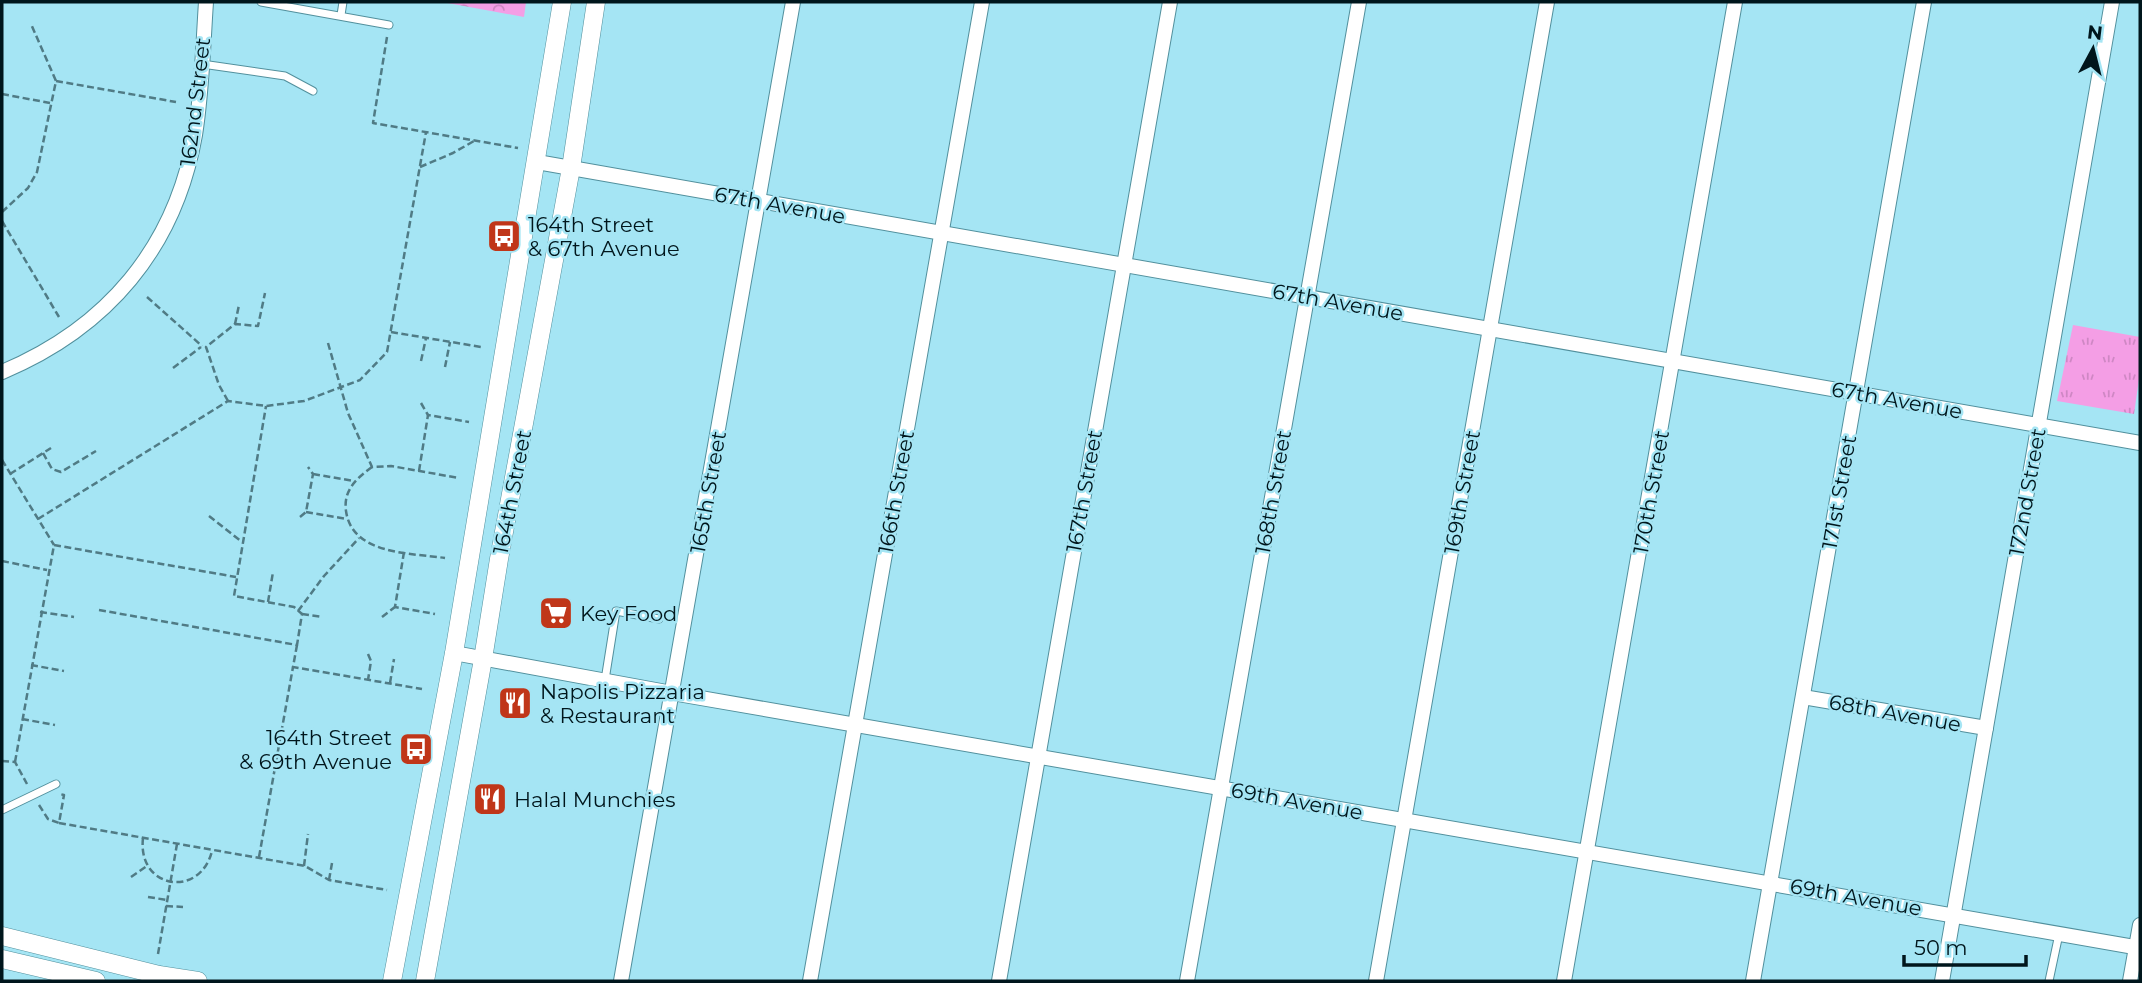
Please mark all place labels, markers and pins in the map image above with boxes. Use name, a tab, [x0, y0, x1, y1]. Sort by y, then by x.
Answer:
place label: 164th Street & 67th Avenue	[528, 212, 680, 261]
bus stop icon: 164th Street & 67th Avenue	[485, 217, 523, 255]
supermarket icon: Key Food	[537, 594, 575, 632]
place label: Key Food	[580, 601, 677, 626]
place label: Napolis Pizzaria & Restaurant	[540, 679, 705, 728]
restaurant icon: Napolis Pizzaria & Restaurant	[496, 684, 534, 722]
place label: 164th Street & 69th Avenue	[239, 725, 392, 774]
bus stop icon: 164th Street & 69th Avenue	[397, 730, 435, 768]
restaurant icon: Halal Munchies	[471, 780, 509, 818]
place label: Halal Munchies	[514, 787, 675, 812]

